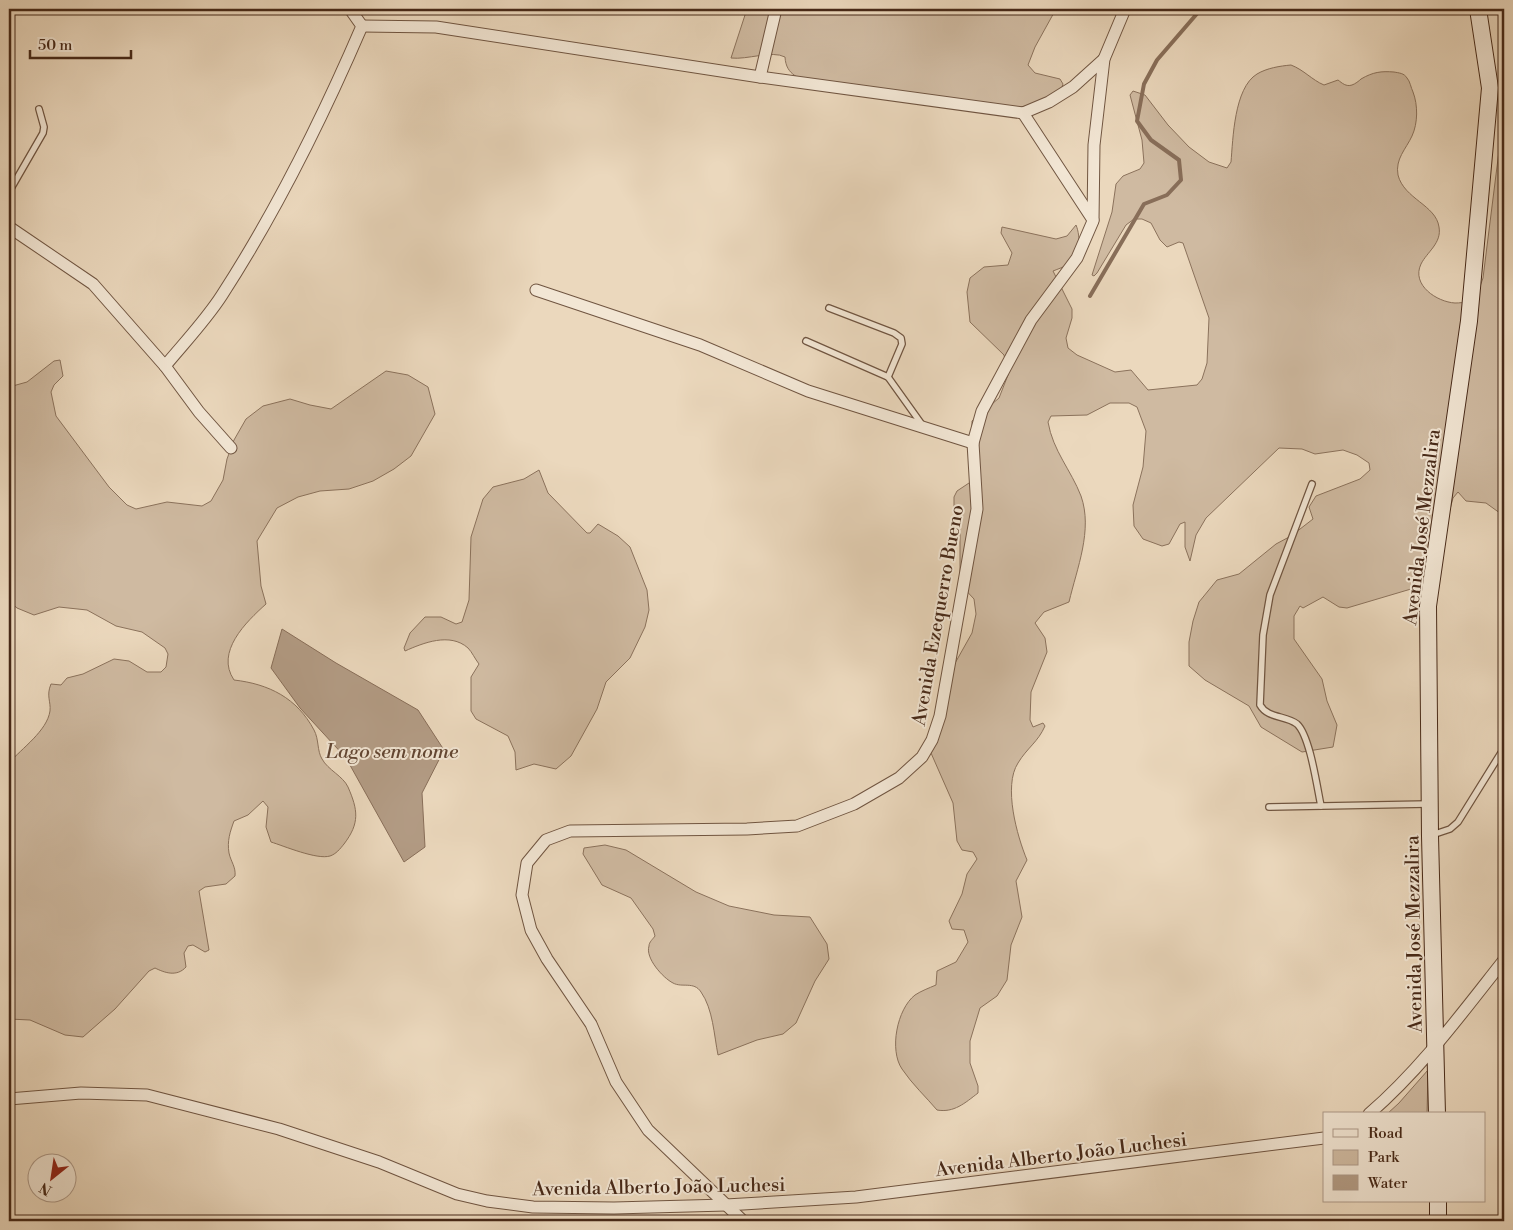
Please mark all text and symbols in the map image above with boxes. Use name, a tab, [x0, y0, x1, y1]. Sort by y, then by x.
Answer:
scale bar	[30, 28, 131, 60]
text: 50 m	[38, 36, 72, 55]
street label: Avenida José Mezzalira	[1398, 427, 1446, 628]
street label: Avenida Ezequerro Bueno	[907, 503, 969, 728]
water label: Lago sem nome	[325, 740, 459, 765]
street label: Avenida José Mezzalira	[1400, 835, 1428, 1034]
legend	[1323, 1112, 1486, 1202]
text: Road	[1368, 1124, 1403, 1143]
street label: Avenida Alberto João Luchesi	[933, 1128, 1188, 1182]
text: Park	[1368, 1148, 1400, 1167]
north arrow	[28, 1152, 78, 1202]
street label: Avenida Alberto João Luchesi	[531, 1173, 786, 1201]
text: Water	[1367, 1174, 1408, 1193]
text: N	[37, 1178, 55, 1199]

